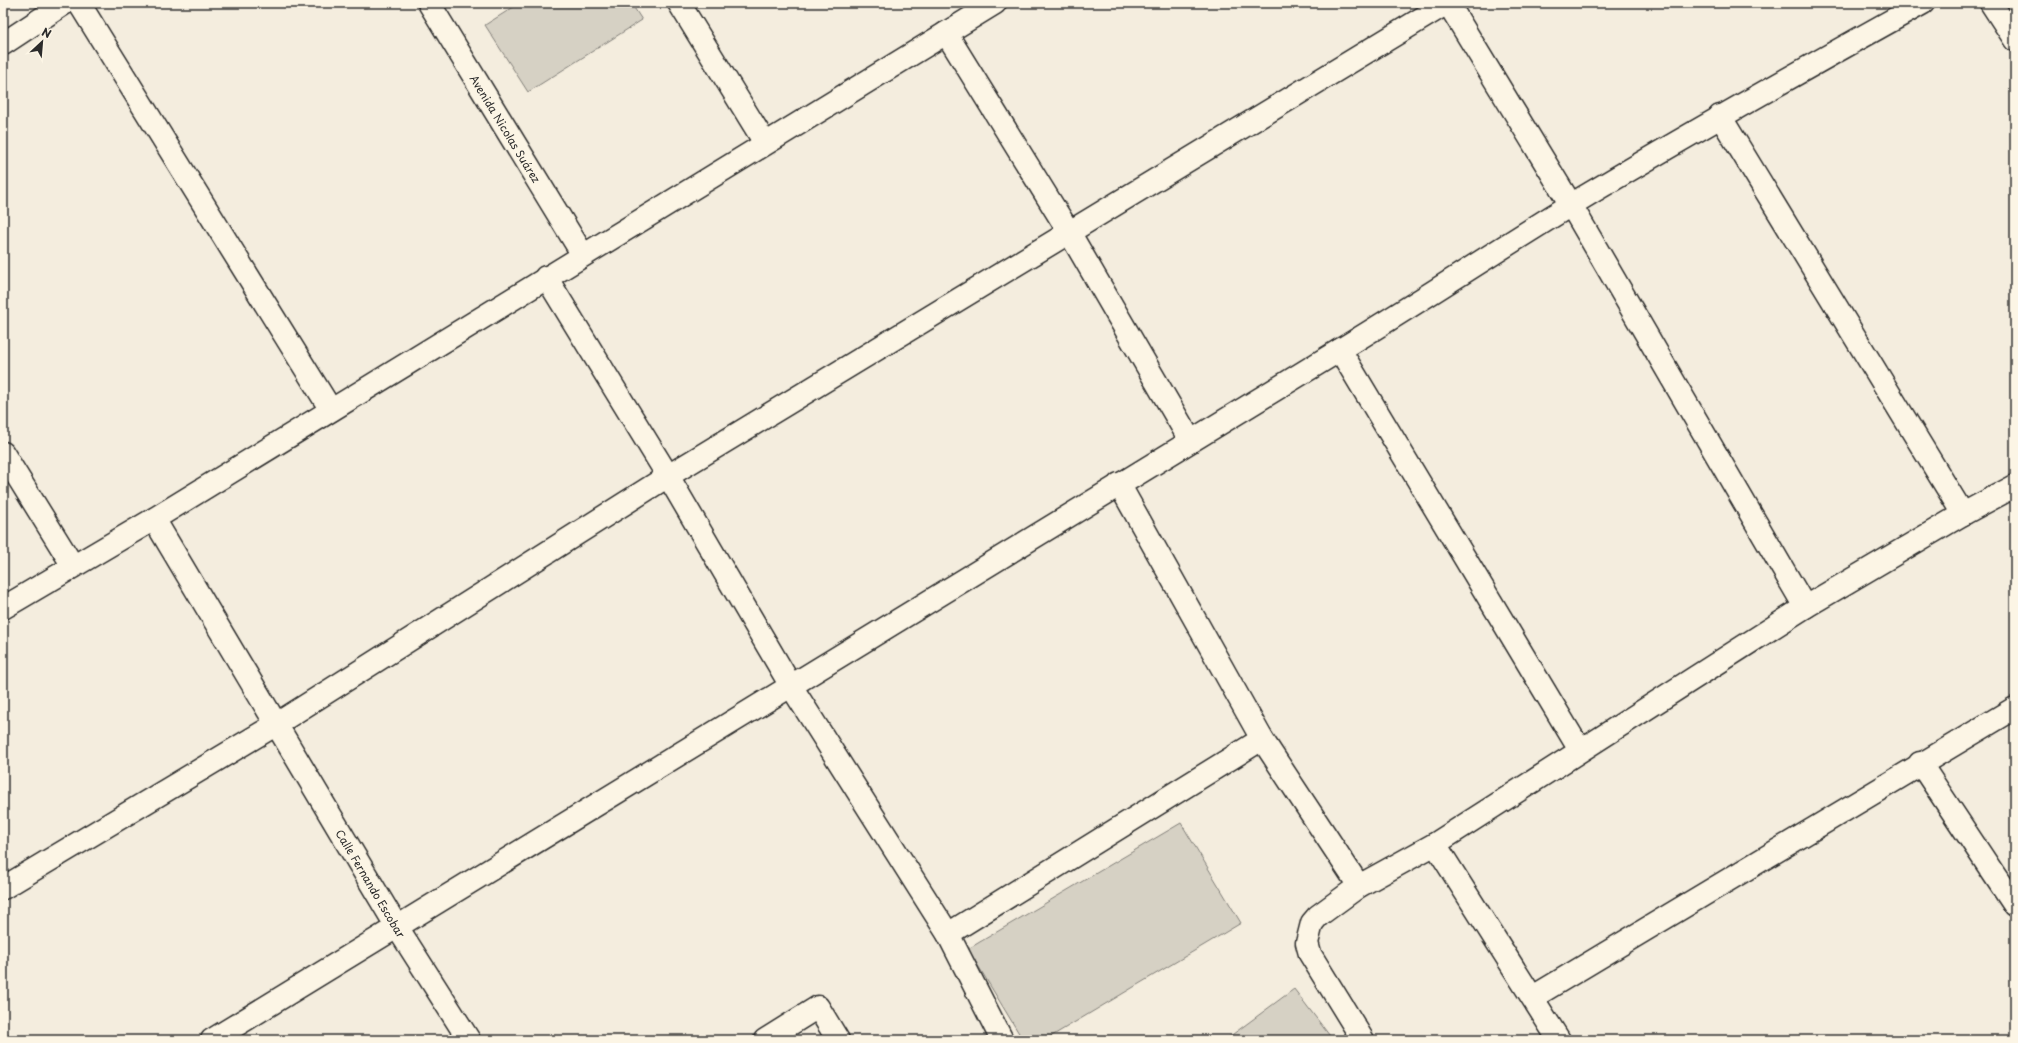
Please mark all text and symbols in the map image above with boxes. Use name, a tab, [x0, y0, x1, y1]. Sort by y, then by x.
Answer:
north arrow	[22, 22, 62, 62]
text: N	[39, 23, 55, 42]
street label: Avenida Nicolas Suárez	[466, 71, 545, 186]
street label: Calle Fernando Escobar	[332, 826, 410, 941]

